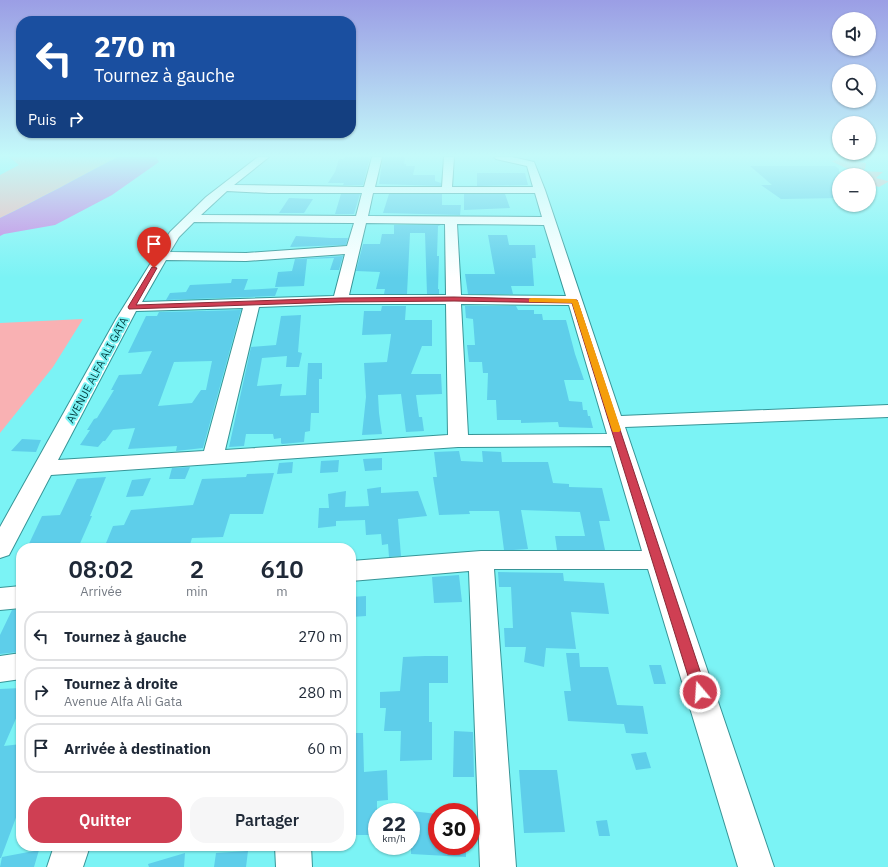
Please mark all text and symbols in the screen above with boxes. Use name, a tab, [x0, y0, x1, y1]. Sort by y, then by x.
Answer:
map controls	[832, 12, 876, 212]
button: sound	[832, 12, 876, 56]
text: 270 m	[94, 28, 176, 65]
icon: left	[28, 32, 80, 84]
text: Tournez à gauche	[94, 64, 235, 87]
button: search	[832, 64, 876, 108]
icon: right	[65, 108, 87, 130]
text: Puis	[28, 110, 57, 129]
button: +	[832, 116, 876, 160]
button: −	[832, 168, 876, 212]
pin	[137, 227, 171, 268]
icon: arrive	[143, 233, 165, 255]
street label: AVENUE ALFA ALI GATA	[63, 315, 131, 425]
text: 08:02	[68, 553, 134, 585]
text: 2	[190, 553, 204, 585]
text: 610	[260, 553, 304, 585]
text: Arrivée	[80, 583, 122, 600]
text: min	[186, 583, 208, 600]
text: m	[276, 583, 288, 600]
icon: left	[30, 625, 52, 647]
text: Tournez à gauche	[64, 627, 187, 646]
text: 270 m	[298, 627, 342, 646]
position arrow	[679, 671, 721, 713]
text: Tournez à droite	[64, 674, 178, 693]
icon: right	[30, 681, 52, 703]
text: 280 m	[298, 683, 342, 702]
text: Avenue Alfa Ali Gata	[64, 693, 182, 710]
icon: arrive	[30, 737, 52, 759]
text: Arrivée à destination	[64, 739, 211, 758]
text: 60 m	[307, 739, 342, 758]
button: Quitter	[28, 797, 182, 843]
button: Partager	[190, 797, 344, 843]
speed limit sign: 30	[428, 803, 480, 855]
text: 22	[382, 810, 406, 837]
text: km/h	[382, 832, 406, 845]

